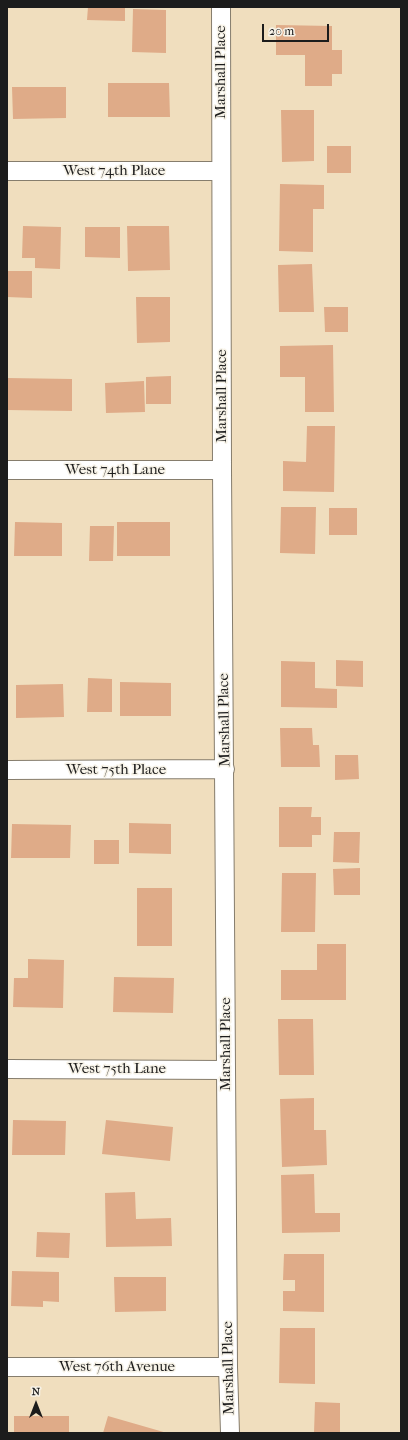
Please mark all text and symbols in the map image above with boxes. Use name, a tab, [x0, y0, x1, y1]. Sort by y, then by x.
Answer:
scale bar	[264, 16, 331, 42]
text: 20 m	[269, 24, 294, 38]
street label: Marshall Place	[212, 25, 230, 119]
street label: West 74th Place	[63, 162, 165, 180]
street label: Marshall Place	[213, 349, 231, 443]
street label: West 74th Lane	[65, 461, 165, 479]
street label: Marshall Place	[215, 673, 235, 767]
street label: West 75th Place	[66, 761, 166, 779]
street label: Marshall Place	[217, 997, 235, 1091]
street label: West 75th Lane	[68, 1060, 166, 1078]
street label: Marshall Place	[219, 1321, 239, 1415]
street label: West 76th Avenue	[59, 1358, 175, 1376]
north arrow	[16, 1384, 56, 1424]
text: N	[32, 1385, 40, 1398]

